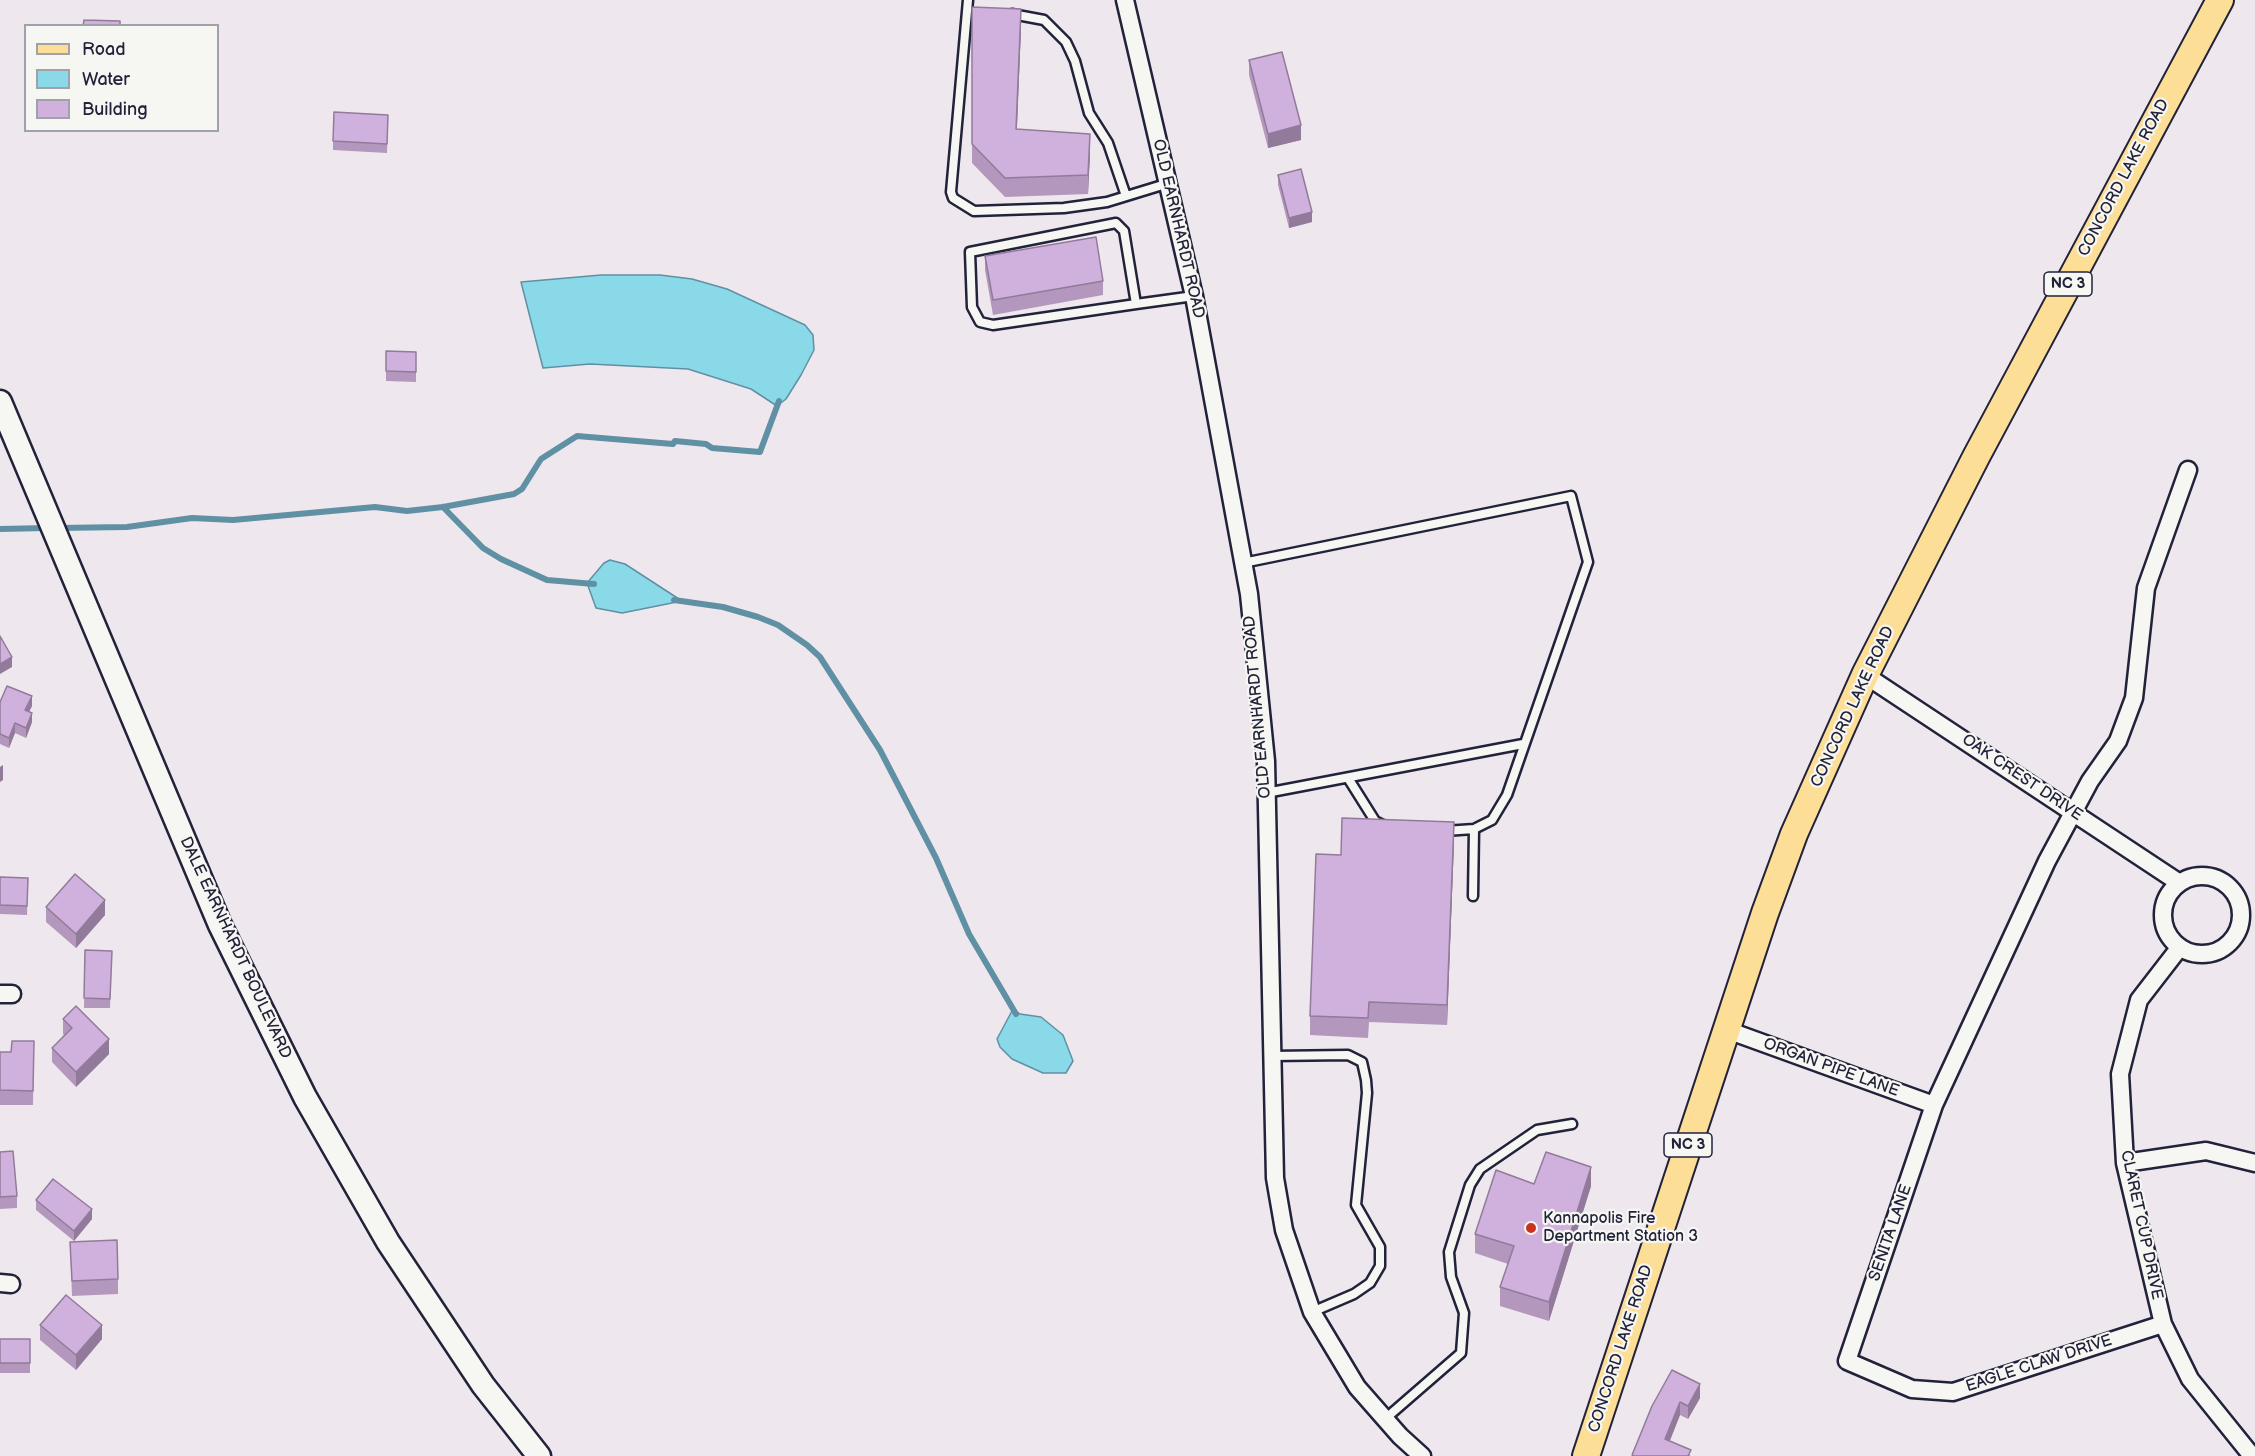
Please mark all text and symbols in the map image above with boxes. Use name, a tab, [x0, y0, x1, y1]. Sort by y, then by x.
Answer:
legend	[24, 24, 219, 132]
text: Road	[82, 39, 126, 60]
text: Water	[82, 69, 130, 90]
street label: CONCORD LAKE ROAD	[2074, 96, 2174, 260]
text: Building	[82, 99, 148, 120]
street label: OLD EARNHARDT ROAD	[1148, 138, 1208, 320]
road number: NC 3	[2044, 272, 2092, 296]
street label: OLD EARNHARDT ROAD	[1240, 615, 1276, 799]
street label: CONCORD LAKE ROAD	[1807, 624, 1899, 790]
street label: OAK CREST DRIVE	[1958, 731, 2086, 825]
street label: DALE EARNHARDT BOULEVARD	[175, 834, 295, 1062]
street label: ORGAN PIPE LANE	[1761, 1035, 1901, 1101]
road number: NC 3	[1664, 1133, 1712, 1157]
street label: CLARET CUP DRIVE	[2116, 1149, 2166, 1301]
street label: SENITA LANE	[1866, 1182, 1916, 1284]
place label: Kannapolis Fire Department Station 3	[1543, 1209, 1698, 1247]
marker: Kannapolis Fire Department Station 3	[1524, 1221, 1538, 1235]
street label: CONCORD LAKE ROAD	[1585, 1263, 1657, 1435]
street label: EAGLE CLAW DRIVE	[1963, 1331, 2115, 1397]

